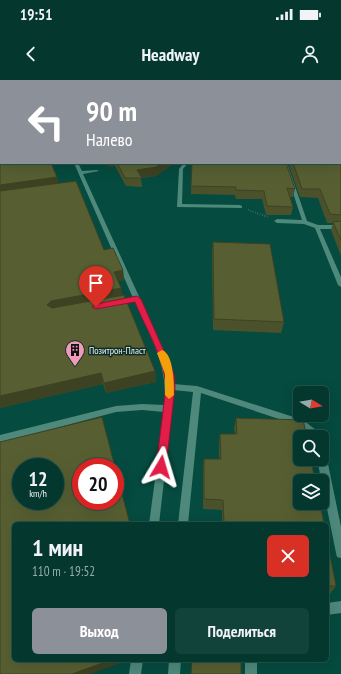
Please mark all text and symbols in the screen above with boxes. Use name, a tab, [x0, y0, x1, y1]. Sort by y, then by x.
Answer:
text: 19:51	[20, 5, 52, 24]
icon: back	[20, 43, 42, 65]
text: Headway	[141, 43, 200, 66]
icon: person	[299, 43, 321, 65]
text: 90 m	[86, 92, 137, 129]
icon: left	[20, 96, 72, 148]
text: Налево	[86, 128, 133, 151]
pin	[79, 266, 113, 307]
icon: arrive	[85, 272, 107, 294]
building icon: Позитрон-Пласт	[64, 339, 86, 367]
place label: Позитрон-Пласт	[89, 344, 146, 357]
north arrow	[293, 386, 329, 422]
map controls	[293, 386, 329, 510]
button: search	[293, 430, 329, 466]
position arrow	[140, 446, 182, 488]
speed limit sign: 20	[72, 458, 124, 510]
text: 12	[28, 466, 48, 492]
button: layers	[293, 474, 329, 510]
text: km/h	[29, 487, 47, 500]
text: 1 мин	[32, 532, 83, 563]
button: close	[267, 535, 309, 577]
text: 110 m · 19:52	[32, 563, 95, 580]
button: Выход	[32, 608, 167, 654]
button: Поделиться	[175, 608, 309, 654]

